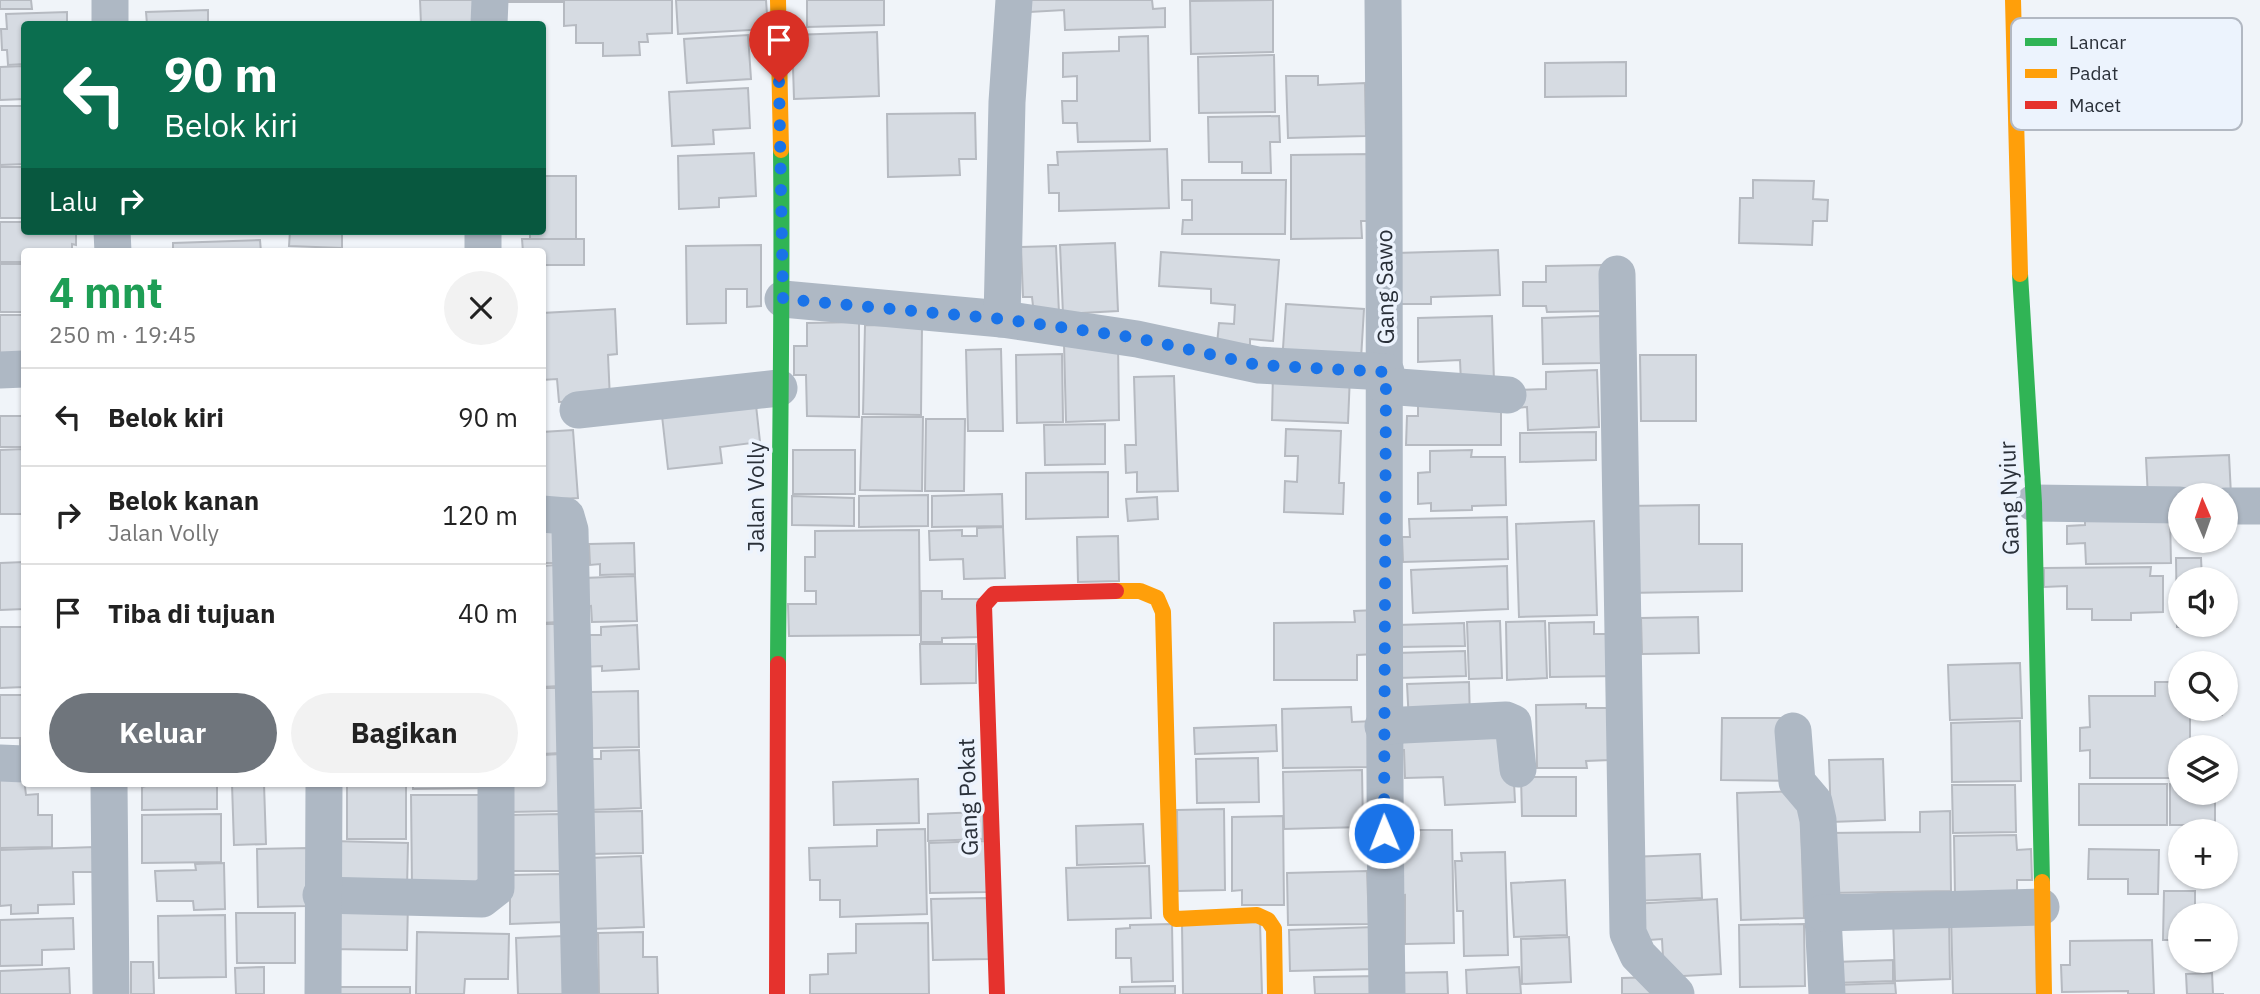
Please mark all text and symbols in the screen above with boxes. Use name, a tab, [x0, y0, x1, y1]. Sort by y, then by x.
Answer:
pin	[749, 10, 809, 82]
legend	[2011, 18, 2242, 130]
icon: arrive	[760, 21, 798, 59]
text: Lancar	[2069, 30, 2126, 54]
text: 90 m	[164, 42, 278, 105]
icon: left	[49, 49, 140, 140]
text: Padat	[2069, 61, 2118, 85]
text: Macet	[2069, 93, 2121, 117]
text: Belok kiri	[164, 104, 298, 146]
icon: right	[112, 182, 150, 220]
text: Lalu	[49, 184, 98, 218]
street label: Gang Sawo	[1368, 229, 1400, 345]
text: 4 mnt	[49, 265, 163, 320]
button: close	[444, 271, 518, 345]
text: 250 m · 19:45	[49, 319, 196, 349]
icon: left	[49, 398, 87, 436]
text: Belok kiri	[108, 400, 224, 434]
text: 90 m	[458, 400, 518, 434]
street label: Gang Nyiur	[1991, 440, 2025, 555]
street label: Jalan Volly	[740, 441, 770, 552]
text: Belok kanan	[108, 483, 259, 517]
north arrow	[2168, 483, 2238, 553]
map controls	[2168, 483, 2238, 973]
icon: right	[49, 496, 87, 534]
text: 120 m	[442, 498, 518, 532]
text: Jalan Volly	[108, 517, 219, 547]
button: sound	[2168, 567, 2238, 637]
icon: arrive	[49, 594, 87, 632]
text: Tiba di tujuan	[108, 596, 275, 630]
text: 40 m	[458, 596, 518, 630]
button: search	[2168, 651, 2238, 721]
button: Keluar	[49, 693, 277, 773]
button: Bagikan	[291, 693, 518, 773]
button: layers	[2168, 735, 2238, 805]
street label: Gang Pokat	[950, 738, 984, 856]
position arrow	[1347, 796, 1421, 870]
button: +	[2168, 819, 2238, 889]
button: −	[2168, 903, 2238, 973]

